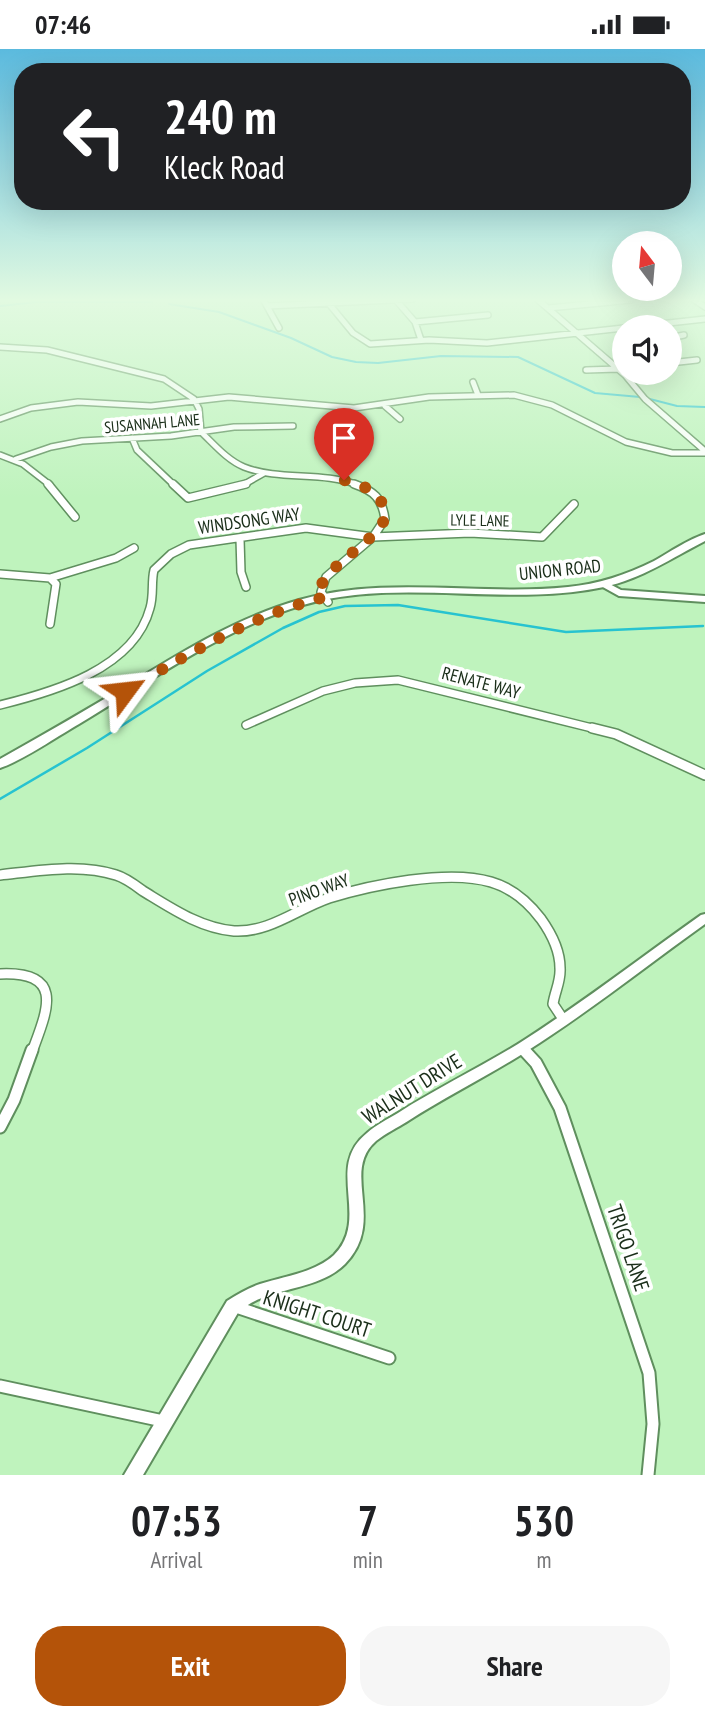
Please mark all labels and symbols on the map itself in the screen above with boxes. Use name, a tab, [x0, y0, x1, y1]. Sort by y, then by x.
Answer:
north arrow	[612, 231, 682, 301]
pin	[314, 408, 374, 480]
street label: SUSANNAH LANE	[103, 409, 201, 437]
street label: WINDSONG WAY	[197, 502, 302, 539]
street label: LYLE LANE	[450, 509, 510, 531]
street label: UNION ROAD	[518, 554, 602, 585]
position arrow	[88, 654, 162, 728]
street label: RENATE WAY	[439, 661, 524, 704]
street label: PINO WAY	[285, 868, 353, 911]
street label: WALNUT DRIVE	[357, 1047, 467, 1130]
street label: TRIGO LANE	[601, 1201, 656, 1295]
street label: KNIGHT COURT	[260, 1283, 375, 1344]

